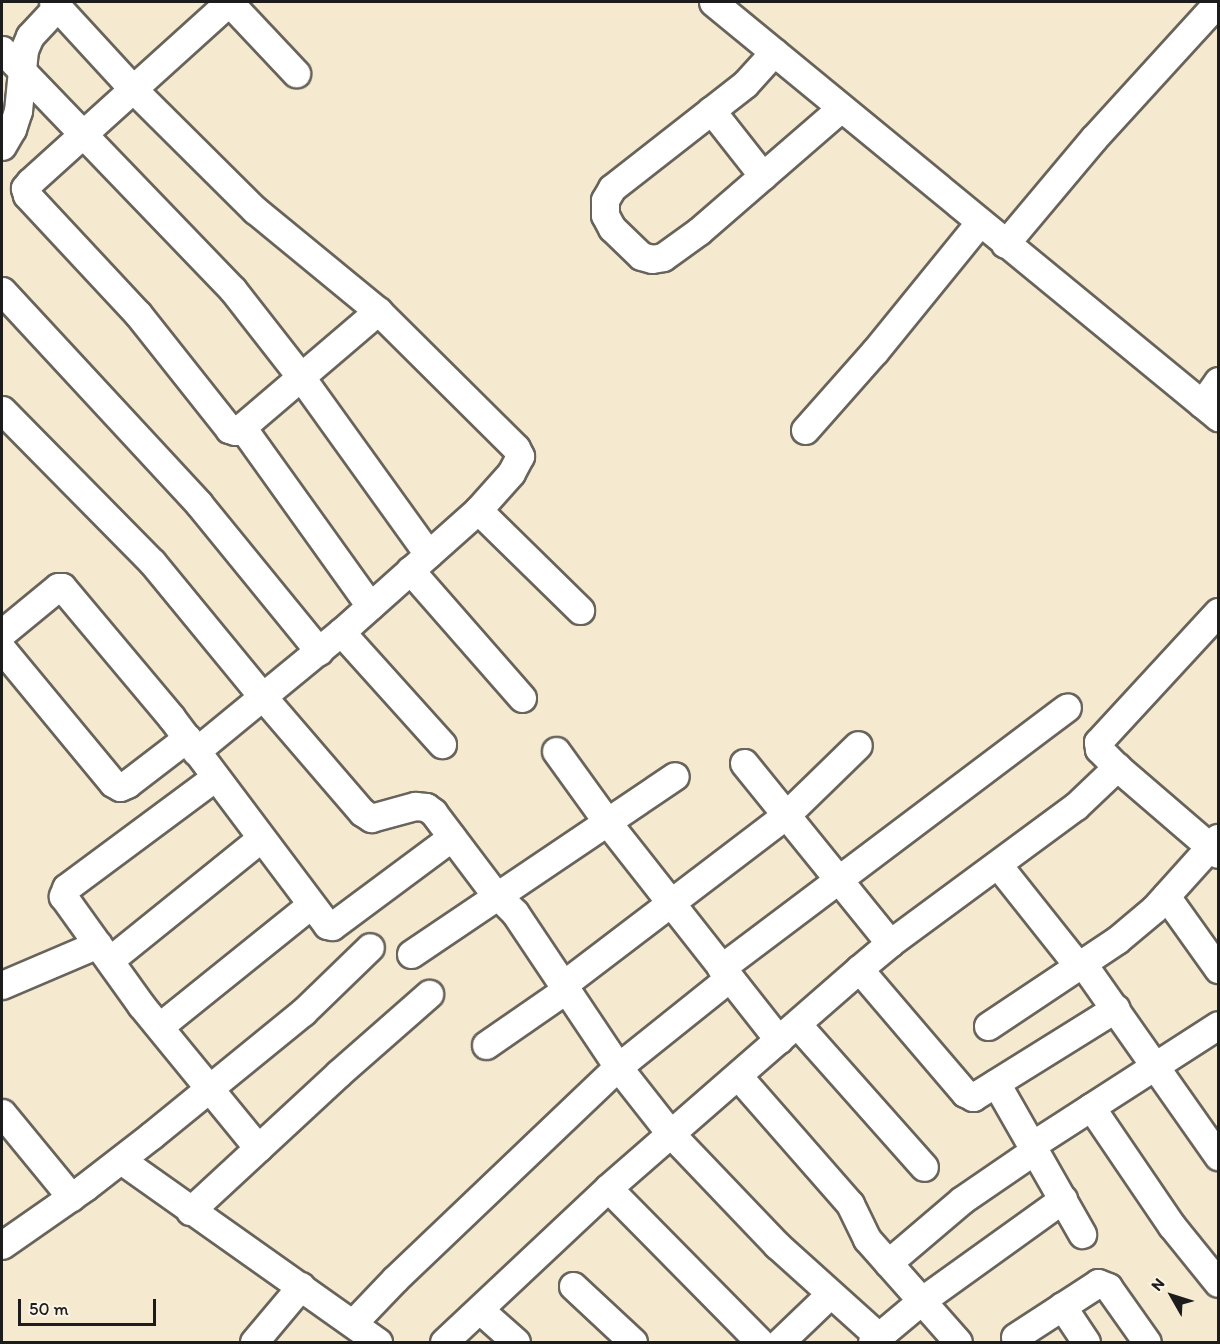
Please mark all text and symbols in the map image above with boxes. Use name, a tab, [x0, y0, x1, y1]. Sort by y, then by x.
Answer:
north arrow	[1142, 1266, 1202, 1326]
text: N	[1147, 1274, 1168, 1295]
scale bar	[21, 1287, 159, 1325]
text: 50 m	[29, 1298, 69, 1320]

